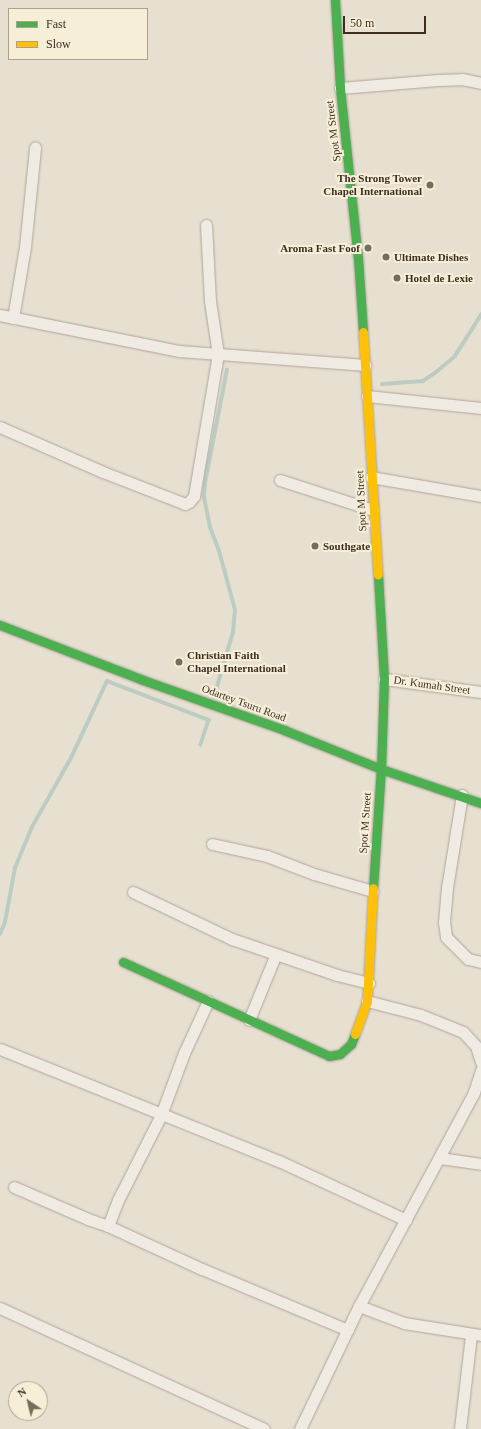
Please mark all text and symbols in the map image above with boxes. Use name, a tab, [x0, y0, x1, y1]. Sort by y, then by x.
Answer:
legend	[8, 8, 148, 60]
scale bar	[345, 8, 428, 34]
text: 50 m	[350, 16, 374, 30]
text: Fast	[46, 17, 66, 31]
text: Slow	[46, 37, 71, 51]
street label: Spot M Street	[323, 100, 343, 162]
place label: The Strong Tower Chapel International	[323, 172, 422, 198]
marker: The Strong Tower Chapel International	[425, 180, 435, 190]
place label: Aroma Fast Foof	[280, 241, 360, 255]
marker: Aroma Fast Foof	[363, 243, 373, 253]
place label: Ultimate Dishes	[394, 250, 468, 264]
marker: Ultimate Dishes	[381, 252, 391, 262]
place label: Hotel de Lexie	[405, 271, 473, 285]
marker: Hotel de Lexie	[392, 273, 402, 283]
street label: Spot M Street	[353, 470, 369, 532]
place label: Southgate	[323, 539, 370, 553]
marker: Southgate	[310, 541, 320, 551]
place label: Christian Faith Chapel International	[187, 649, 286, 675]
marker: Christian Faith Chapel International	[174, 657, 184, 667]
street label: Dr. Kumah Street	[393, 673, 471, 697]
street label: Odartey Tsuru Road	[200, 682, 288, 724]
street label: Spot M Street	[356, 792, 374, 854]
north arrow	[8, 1381, 48, 1421]
text: N	[15, 1385, 28, 1399]

